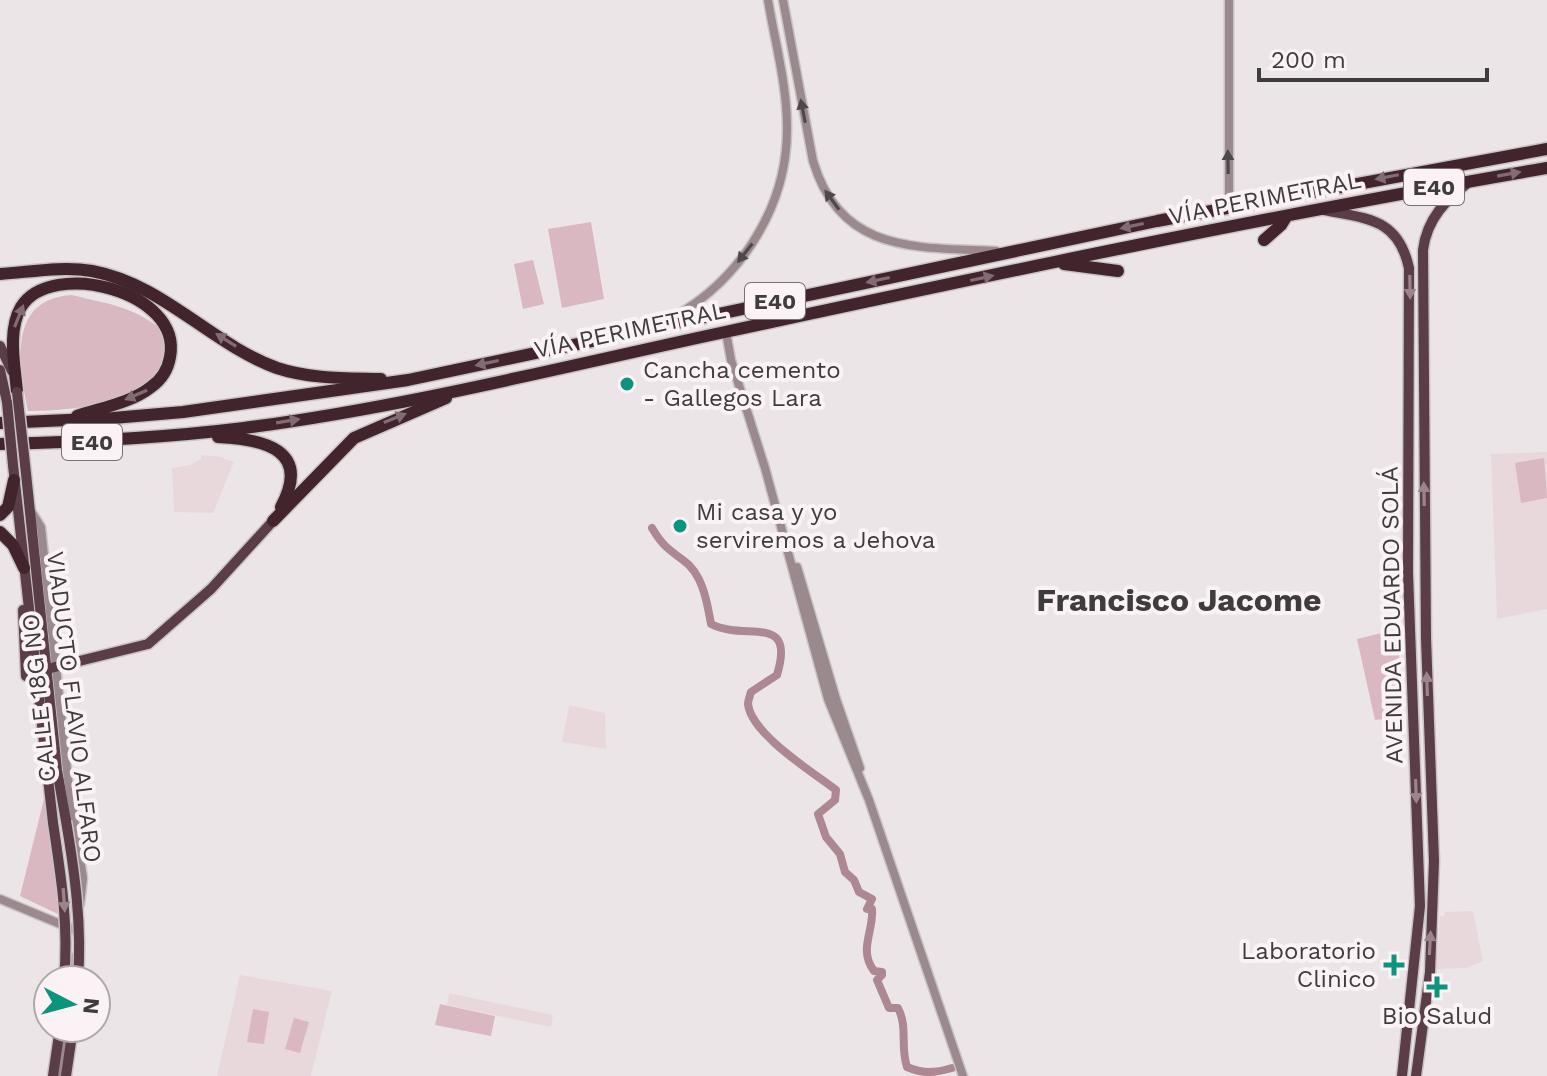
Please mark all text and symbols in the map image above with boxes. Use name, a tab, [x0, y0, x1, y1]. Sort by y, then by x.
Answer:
scale bar	[1259, 32, 1487, 82]
text: 200 m	[1271, 46, 1346, 74]
one-way arrow	[796, 98, 808, 123]
one-way arrow	[1222, 149, 1234, 174]
street label: VÍA PERIMETRAL	[1167, 166, 1363, 230]
one-way arrow	[1497, 168, 1522, 180]
road number: E40	[1404, 169, 1464, 205]
one-way arrow	[1375, 172, 1400, 184]
one-way arrow	[824, 190, 840, 211]
one-way arrow	[1119, 220, 1144, 233]
one-way arrow	[737, 243, 753, 263]
one-way arrow	[969, 271, 994, 284]
one-way arrow	[865, 274, 890, 287]
one-way arrow	[1403, 275, 1416, 300]
road number: E40	[745, 283, 805, 319]
street label: VÍA PERIMETRAL	[532, 296, 728, 364]
one-way arrow	[13, 303, 26, 327]
one-way arrow	[215, 334, 237, 348]
place label: Cancha cemento - Gallegos Lara	[643, 356, 841, 412]
one-way arrow	[474, 358, 499, 370]
marker: Cancha cemento - Gallegos Lara	[618, 375, 636, 393]
one-way arrow	[124, 388, 147, 401]
one-way arrow	[383, 412, 407, 425]
one-way arrow	[276, 414, 301, 427]
road number: E40	[62, 424, 122, 460]
street label: AVENIDA EDUARDO SOLÁ	[1375, 466, 1409, 764]
one-way arrow	[1418, 481, 1430, 506]
place label: Mi casa y yo serviremos a Jehova	[696, 498, 935, 554]
marker: Mi casa y yo serviremos a Jehova	[671, 517, 689, 535]
street label: VIADUCTO FLAVIO ALFARO	[41, 550, 107, 864]
district label: Francisco Jacome	[1036, 581, 1322, 619]
street label: CALLE 18G NO	[16, 612, 62, 784]
one-way arrow	[1421, 671, 1434, 696]
one-way arrow	[1409, 779, 1422, 804]
one-way arrow	[58, 888, 71, 913]
one-way arrow	[1424, 930, 1437, 955]
place label: Laboratorio Clinico	[1241, 937, 1376, 993]
marker: Laboratorio Clinico	[1383, 954, 1405, 976]
north arrow	[32, 964, 112, 1044]
marker: Bio Salud	[1426, 976, 1448, 998]
text: N	[78, 997, 105, 1015]
place label: Bio Salud	[1382, 1002, 1492, 1030]

